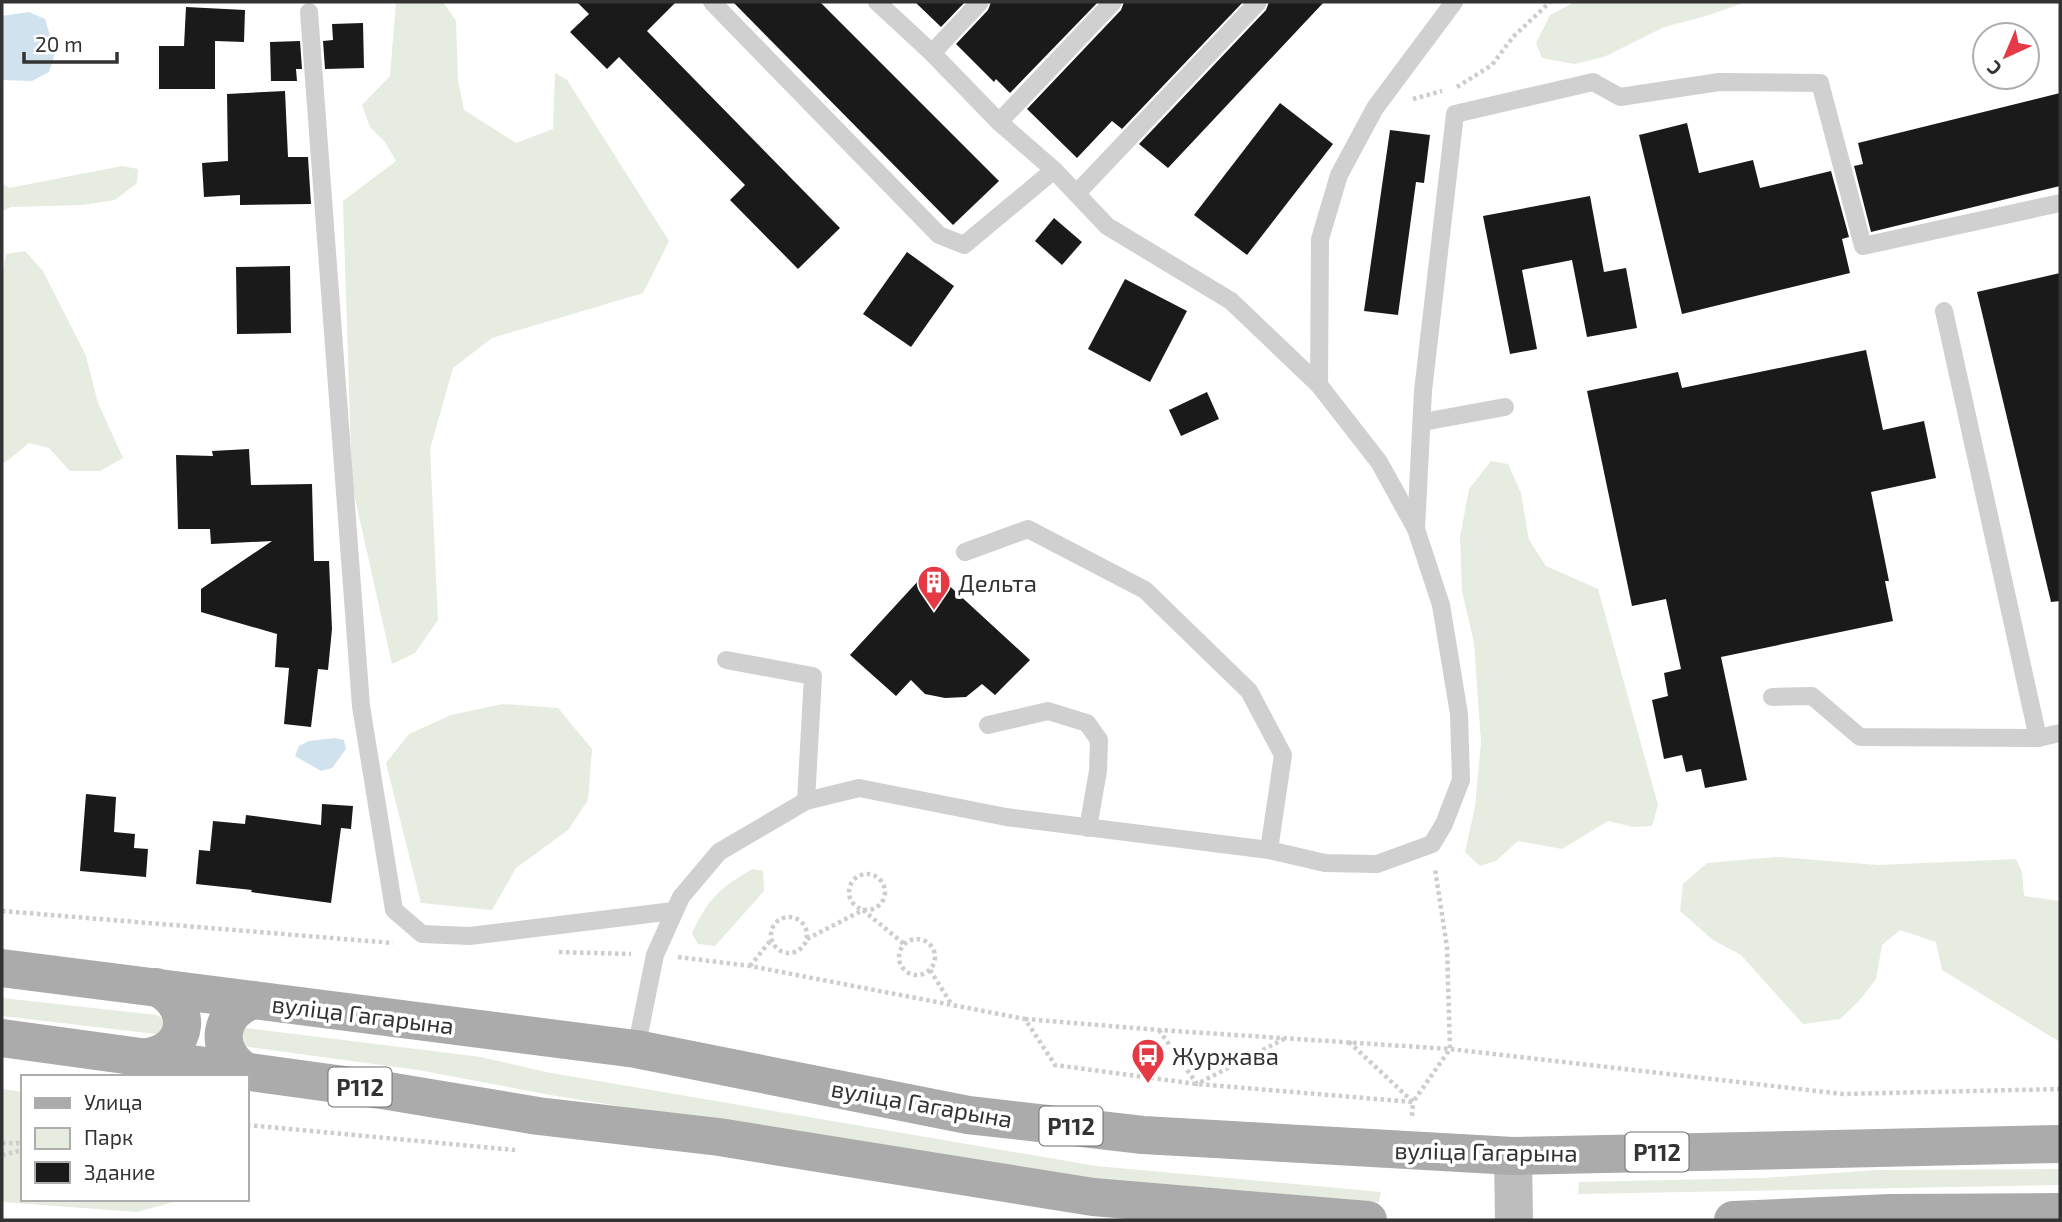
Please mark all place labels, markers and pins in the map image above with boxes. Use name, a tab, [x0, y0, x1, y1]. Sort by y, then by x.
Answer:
building icon: Дельта	[915, 563, 953, 612]
place label: Дельта	[958, 568, 1037, 597]
bus stop icon: Журжава	[1129, 1036, 1167, 1085]
place label: Журжава	[1172, 1041, 1279, 1071]

